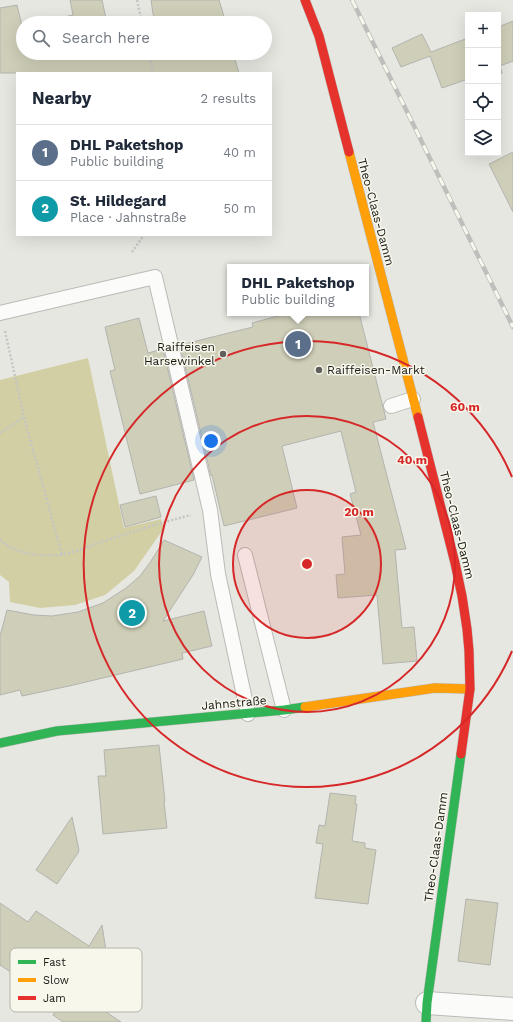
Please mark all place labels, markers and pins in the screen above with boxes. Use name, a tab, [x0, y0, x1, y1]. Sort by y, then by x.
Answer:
pin: 1	[285, 329, 311, 359]
place label: Raiffeisen Harsewinkel	[144, 340, 215, 368]
marker: Raiffeisen Harsewinkel	[218, 349, 228, 359]
place label: Raiffeisen-Markt	[327, 363, 425, 377]
marker: Raiffeisen-Markt	[314, 365, 324, 375]
centre of rings	[300, 557, 314, 571]
pin: 2	[119, 598, 145, 628]

